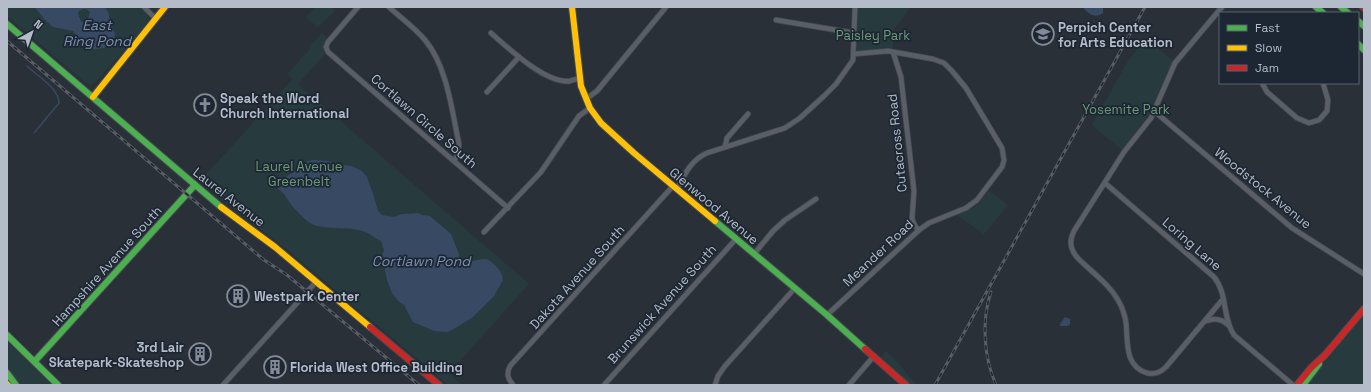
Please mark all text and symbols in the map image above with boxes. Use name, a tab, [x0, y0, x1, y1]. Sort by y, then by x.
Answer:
north arrow	[12, 12, 52, 52]
legend	[1219, 12, 1359, 84]
water label: East Ring Pond	[63, 16, 133, 50]
text: N	[31, 17, 46, 32]
place label: Perpich Center for Arts Education	[1058, 19, 1173, 51]
text: Fast	[1255, 20, 1280, 36]
school or university icon: Perpich Center for Arts Education	[1030, 21, 1056, 47]
park label: Paisley Park	[836, 27, 910, 44]
text: Slow	[1255, 40, 1282, 56]
text: Jam	[1255, 60, 1279, 76]
street label: Cortlawn Circle South	[367, 70, 481, 172]
place label: Speak the Word Church International	[220, 90, 349, 122]
church icon: Speak the Word Church International	[192, 92, 218, 118]
street label: Cutacross Road	[883, 93, 911, 193]
park label: Yosemite Park	[1082, 101, 1170, 118]
street label: Woodstock Avenue	[1211, 144, 1315, 232]
park label: Laurel Avenue Greenbelt	[256, 158, 343, 190]
street label: Laurel Avenue	[189, 164, 269, 230]
street label: Glenwood Avenue	[666, 164, 762, 248]
street label: Hampshire Avenue South	[48, 202, 166, 330]
street label: Loring Lane	[1159, 214, 1225, 274]
street label: Meander Road	[839, 216, 917, 290]
street label: Dakota Avenue South	[526, 221, 628, 333]
street label: Brunswick Avenue South	[604, 241, 720, 367]
water label: Cortlawn Pond	[372, 252, 472, 270]
building icon: Westpark Center	[225, 283, 251, 309]
place label: Westpark Center	[254, 288, 359, 305]
place label: 3rd Lair Skatepark-Skateshop	[49, 339, 184, 371]
building icon: 3rd Lair Skatepark-Skateshop	[187, 341, 213, 367]
building icon: Florida West Office Building	[262, 354, 288, 380]
place label: Florida West Office Building	[290, 359, 463, 376]

